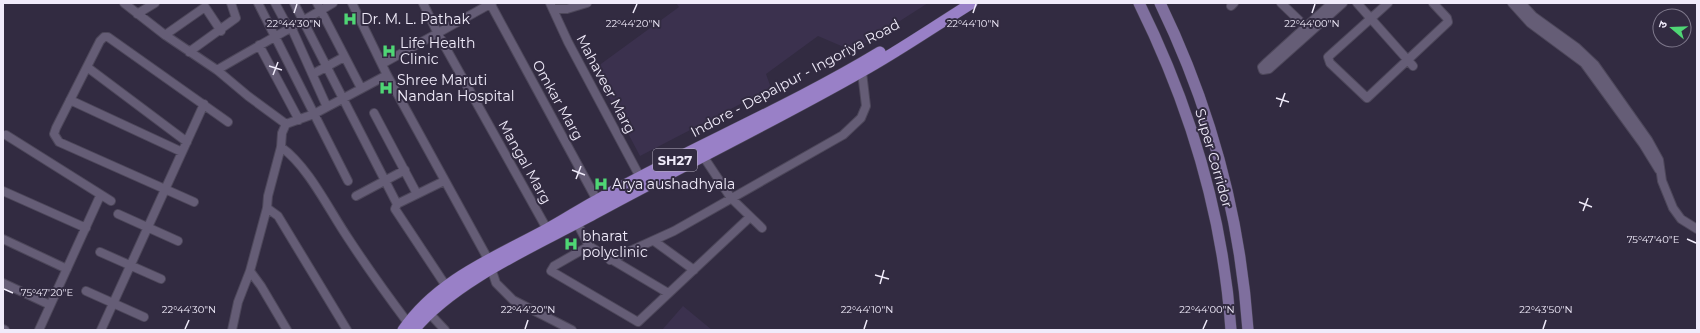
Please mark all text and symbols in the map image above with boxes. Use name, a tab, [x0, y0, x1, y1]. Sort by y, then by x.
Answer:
north arrow	[1652, 8, 1692, 48]
place label: Dr. M. L. Pathak	[361, 10, 470, 28]
hospital icon: Dr. M. L. Pathak	[342, 11, 358, 27]
street label: Indore - Depalpur - Ingoriya Road	[687, 15, 903, 141]
text: 22°44'30"N	[267, 17, 321, 30]
text: 22°44'20"N	[606, 17, 660, 30]
text: 22°44'10"N	[947, 17, 999, 30]
text: 22°44'00"N	[1284, 17, 1340, 30]
text: उ	[1655, 19, 1670, 30]
street label: Mahaveer Marg	[572, 31, 640, 137]
place label: Life Health Clinic	[400, 34, 475, 68]
hospital icon: Life Health Clinic	[381, 43, 397, 59]
street label: Omkar Marg	[529, 57, 587, 143]
place label: Shree Maruti Nandan Hospital	[397, 71, 515, 105]
hospital icon: Shree Maruti Nandan Hospital	[378, 80, 394, 96]
street label: Super Corridor	[1191, 106, 1237, 210]
street label: Mangal Marg	[495, 117, 555, 207]
road number: SH27	[653, 149, 697, 171]
place label: Arya aushadhyala	[612, 175, 735, 193]
hospital icon: Arya aushadhyala	[593, 176, 609, 192]
place label: bharat polyclinic	[582, 227, 648, 261]
text: 75°47'40"E	[1627, 233, 1680, 246]
hospital icon: bharat polyclinic	[563, 236, 579, 252]
text: 75°47'20"E	[21, 286, 73, 299]
text: 22°44'30"N	[162, 303, 216, 316]
text: 22°44'20"N	[501, 303, 555, 316]
text: 22°44'10"N	[841, 303, 893, 316]
text: 22°44'00"N	[1179, 303, 1235, 316]
text: 22°43'50"N	[1519, 303, 1573, 316]

